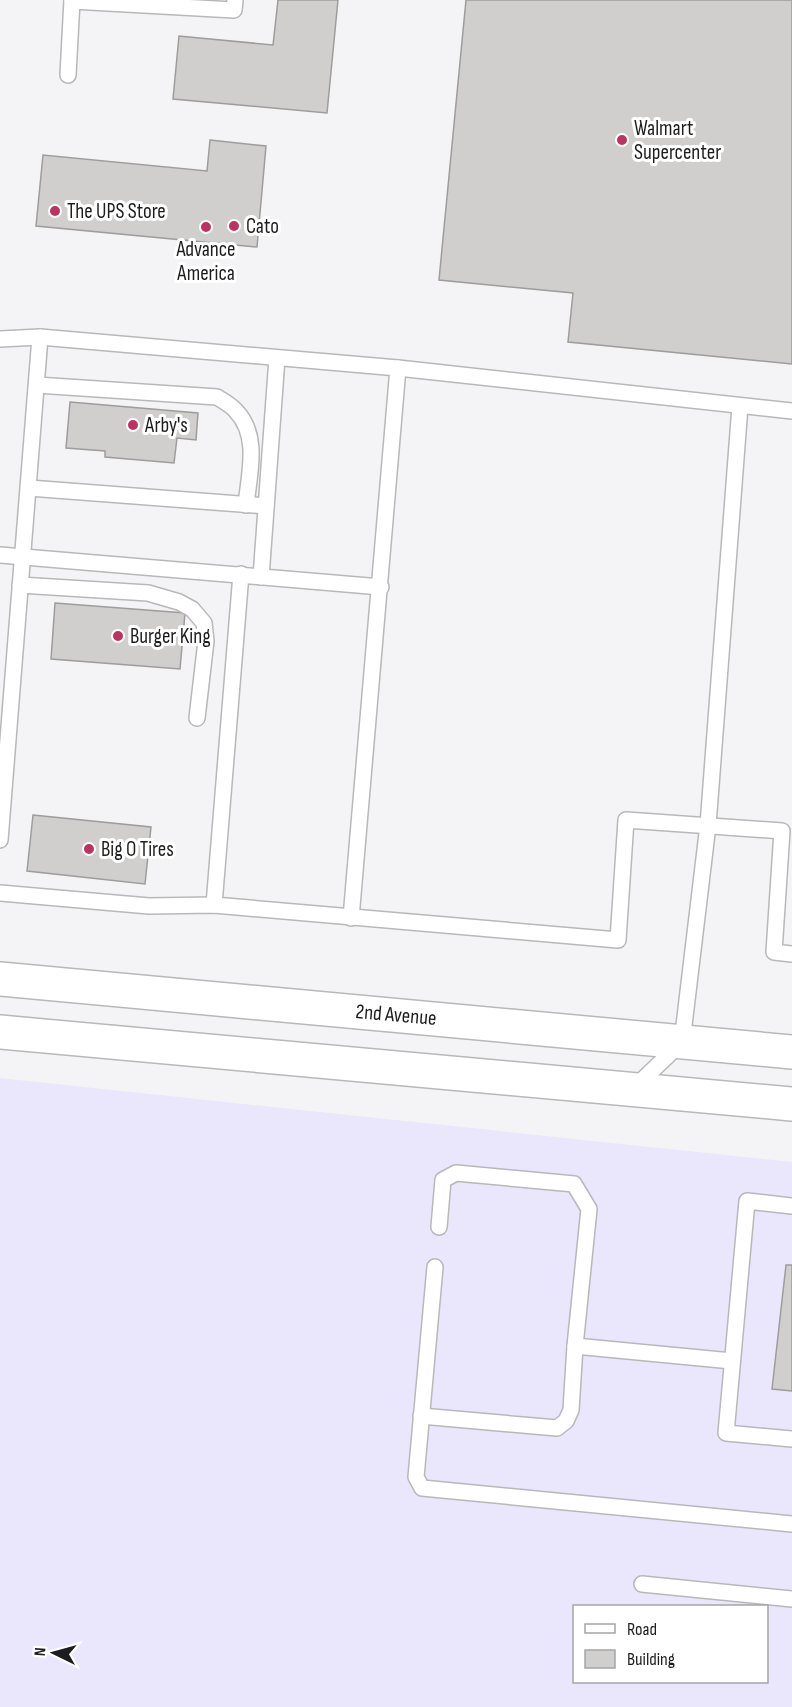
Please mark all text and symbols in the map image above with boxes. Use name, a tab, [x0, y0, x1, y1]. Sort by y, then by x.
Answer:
place label: Walmart Supercenter	[634, 116, 721, 165]
marker: Walmart Supercenter	[615, 133, 629, 147]
place label: The UPS Store	[67, 199, 166, 224]
marker: The UPS Store	[48, 204, 62, 218]
place label: Cato	[246, 214, 279, 239]
marker: Cato	[227, 219, 241, 233]
marker: Advance America	[199, 220, 213, 234]
place label: Advance America	[175, 237, 236, 286]
place label: Arby's	[144, 413, 188, 438]
marker: Arby's	[126, 418, 140, 432]
place label: Burger King	[130, 624, 211, 649]
marker: Burger King	[111, 629, 125, 643]
place label: Big O Tires	[101, 837, 174, 862]
marker: Big O Tires	[82, 842, 96, 856]
street label: 2nd Avenue	[355, 999, 437, 1031]
legend	[573, 1605, 768, 1683]
text: Road	[627, 1619, 657, 1640]
north arrow	[24, 1623, 84, 1683]
text: N	[31, 1647, 50, 1657]
text: Building	[627, 1649, 675, 1670]

